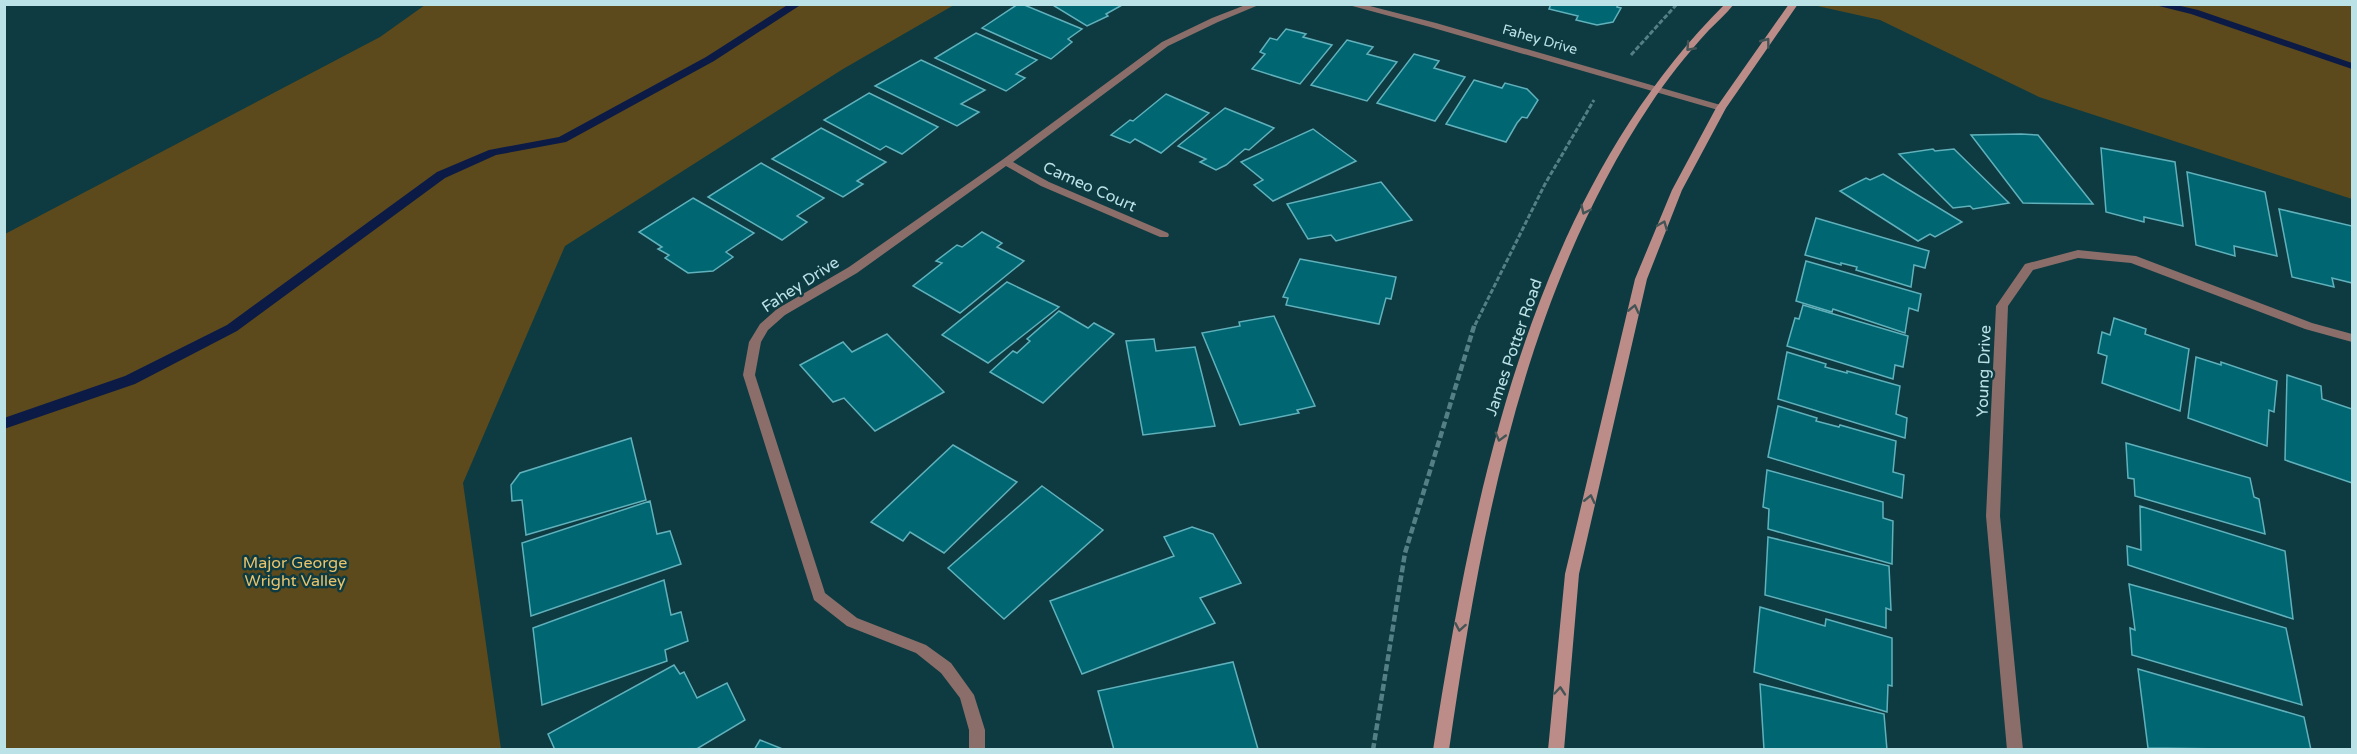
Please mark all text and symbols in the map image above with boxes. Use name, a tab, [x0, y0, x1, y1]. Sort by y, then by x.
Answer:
street label: Fahey Drive	[1500, 21, 1579, 58]
one-way arrow	[1759, 38, 1770, 49]
one-way arrow	[1686, 40, 1697, 50]
street label: Cameo Court	[1040, 157, 1139, 216]
one-way arrow	[1581, 204, 1593, 215]
one-way arrow	[1656, 220, 1668, 231]
street label: Fahey Drive	[758, 252, 843, 317]
street label: James Potter Road	[1481, 276, 1547, 419]
one-way arrow	[1627, 304, 1640, 314]
street label: Young Drive	[1972, 325, 1996, 417]
one-way arrow	[1495, 431, 1508, 441]
one-way arrow	[1583, 494, 1596, 504]
park label: Major George Wright Valley	[243, 553, 347, 591]
one-way arrow	[1454, 622, 1467, 632]
one-way arrow	[1553, 687, 1566, 696]

